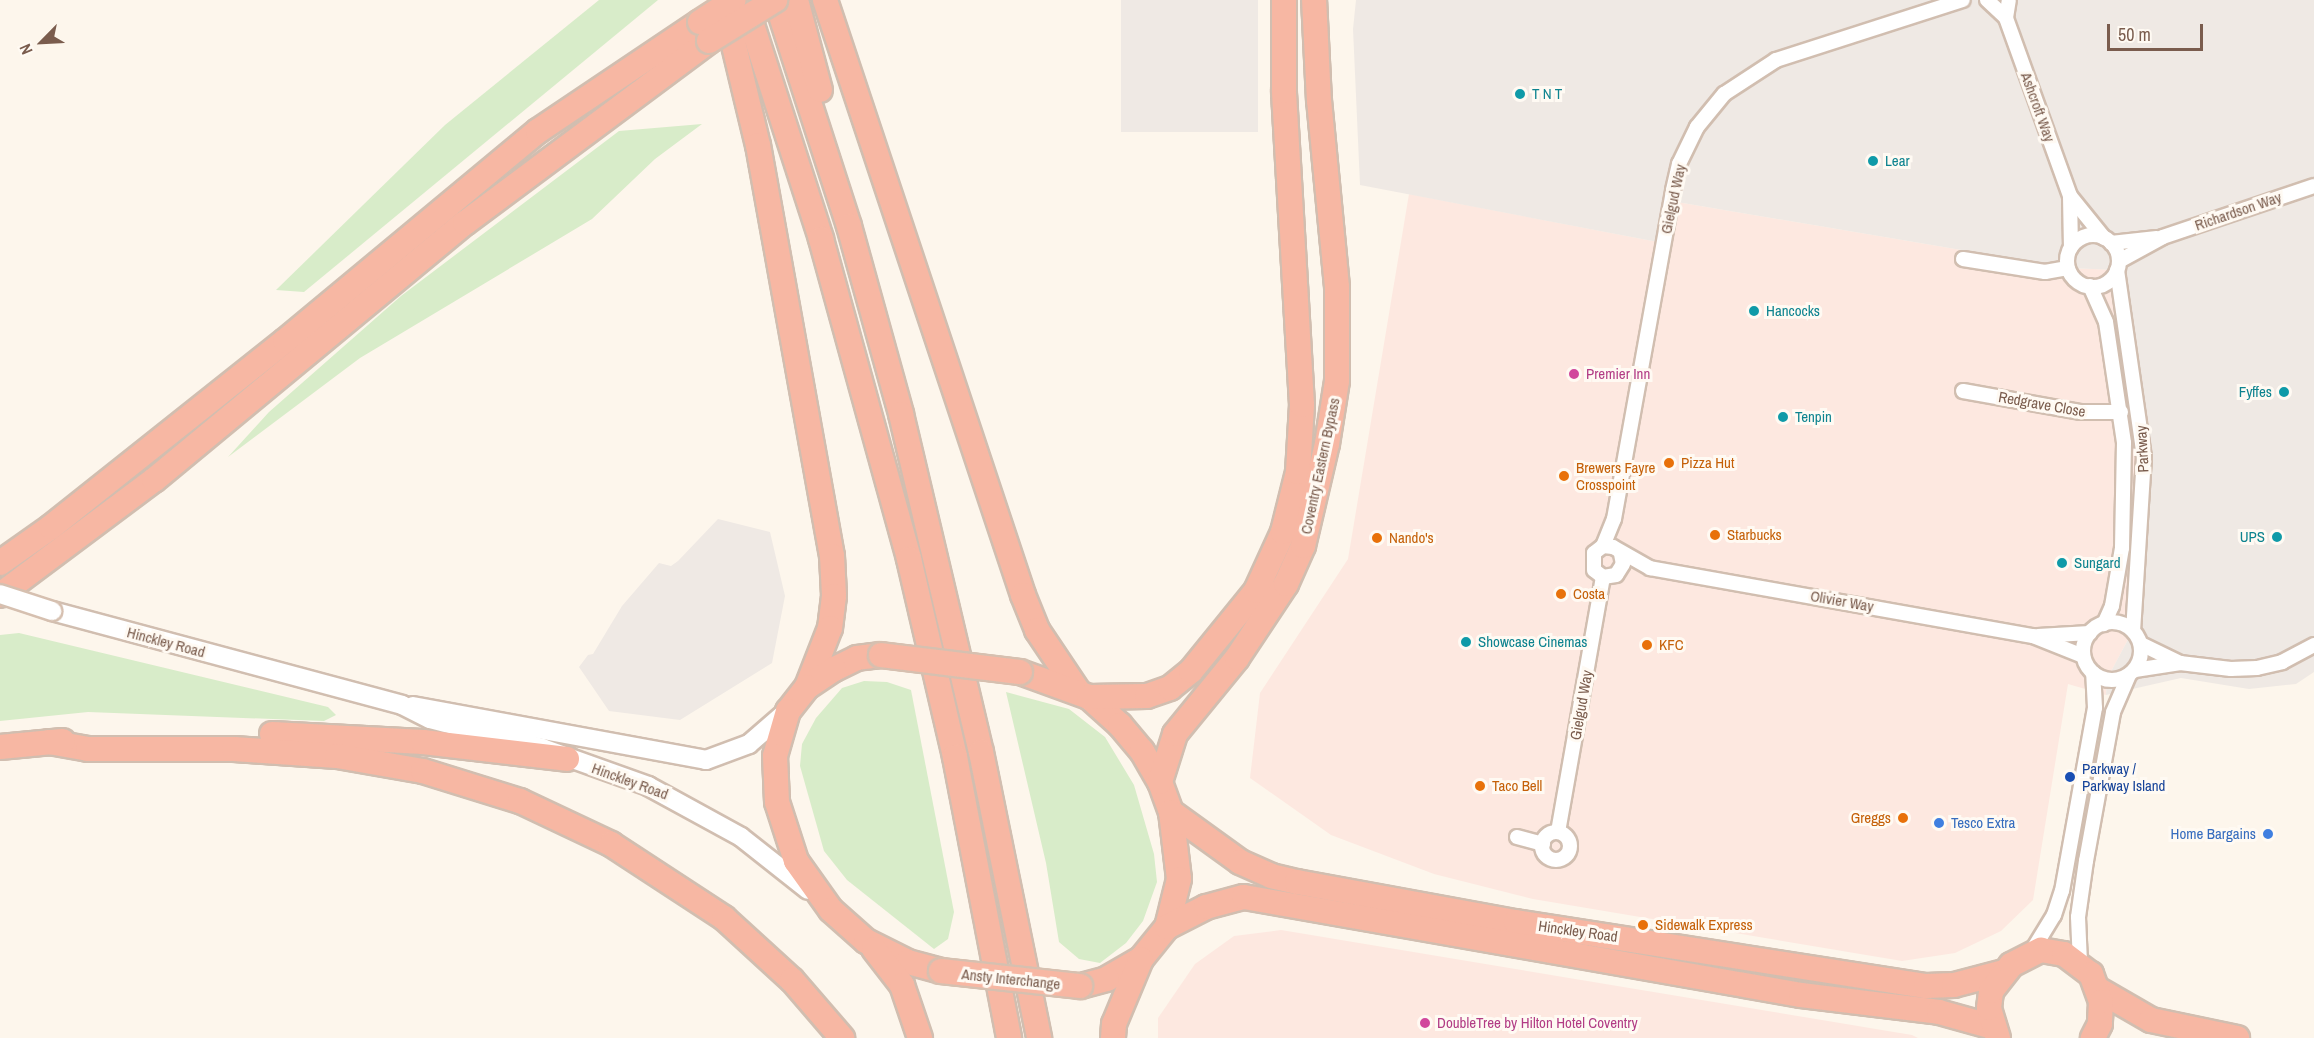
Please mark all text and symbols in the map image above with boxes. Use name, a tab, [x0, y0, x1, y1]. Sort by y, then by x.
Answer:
north arrow	[12, 12, 72, 72]
scale bar	[2110, 12, 2206, 50]
text: 50 m	[2118, 22, 2151, 47]
text: N	[14, 41, 38, 58]
street label: Ashcroft Way	[2017, 70, 2059, 144]
place label: T N T	[1532, 85, 1563, 103]
marker: T N T	[1513, 87, 1527, 101]
place label: Lear	[1885, 152, 1910, 170]
marker: Lear	[1866, 154, 1880, 168]
street label: Gielgud Way	[1657, 163, 1689, 235]
street label: Richardson Way	[2192, 188, 2284, 234]
place label: Hancocks	[1766, 302, 1820, 320]
marker: Hancocks	[1747, 304, 1761, 318]
place label: Premier Inn	[1586, 365, 1650, 383]
marker: Premier Inn	[1567, 367, 1581, 381]
place label: Fyffes	[2239, 383, 2272, 401]
marker: Fyffes	[2277, 385, 2291, 399]
street label: Redgrave Close	[1997, 387, 2087, 421]
street label: Coventry Eastern Bypass	[1297, 396, 1343, 536]
place label: Tenpin	[1795, 408, 1832, 426]
marker: Tenpin	[1776, 410, 1790, 424]
street label: Parkway	[2132, 425, 2152, 473]
place label: Pizza Hut	[1681, 454, 1734, 472]
marker: Pizza Hut	[1662, 456, 1676, 470]
place label: Brewers Fayre Crosspoint	[1576, 458, 1655, 493]
marker: Brewers Fayre Crosspoint	[1557, 469, 1571, 483]
place label: Starbucks	[1727, 526, 1782, 544]
marker: Starbucks	[1708, 528, 1722, 542]
place label: UPS	[2240, 528, 2265, 546]
place label: Nando's	[1389, 529, 1434, 547]
marker: UPS	[2270, 530, 2284, 544]
marker: Nando's	[1370, 531, 1384, 545]
place label: Sungard	[2074, 554, 2120, 572]
marker: Sungard	[2055, 556, 2069, 570]
place label: Costa	[1573, 585, 1605, 603]
marker: Costa	[1554, 587, 1568, 601]
street label: Olivier Way	[1809, 587, 1875, 615]
street label: Hinckley Road	[125, 623, 207, 661]
place label: Showcase Cinemas	[1478, 633, 1587, 651]
marker: Showcase Cinemas	[1459, 635, 1473, 649]
place label: KFC	[1659, 636, 1684, 654]
marker: KFC	[1640, 638, 1654, 652]
street label: Gielgud Way	[1566, 669, 1596, 741]
street label: Hinckley Road	[589, 759, 671, 803]
place label: Parkway / Parkway Island	[2082, 759, 2165, 794]
marker: Parkway / Parkway Island	[2063, 770, 2077, 784]
place label: Taco Bell	[1492, 777, 1542, 795]
marker: Taco Bell	[1473, 779, 1487, 793]
place label: Greggs	[1851, 809, 1891, 827]
marker: Greggs	[1896, 811, 1910, 825]
place label: Tesco Extra	[1951, 814, 2015, 832]
marker: Tesco Extra	[1932, 816, 1946, 830]
place label: Home Bargains	[2171, 825, 2256, 843]
marker: Home Bargains	[2261, 827, 2275, 841]
place label: Sidewalk Express	[1655, 916, 1753, 934]
street label: Hinckley Road	[1537, 917, 1619, 945]
marker: Sidewalk Express	[1636, 918, 1650, 932]
street label: Ansty Interchange	[961, 965, 1061, 993]
place label: DoubleTree by Hilton Hotel Coventry	[1437, 1014, 1638, 1032]
marker: DoubleTree by Hilton Hotel Coventry	[1418, 1016, 1432, 1030]

